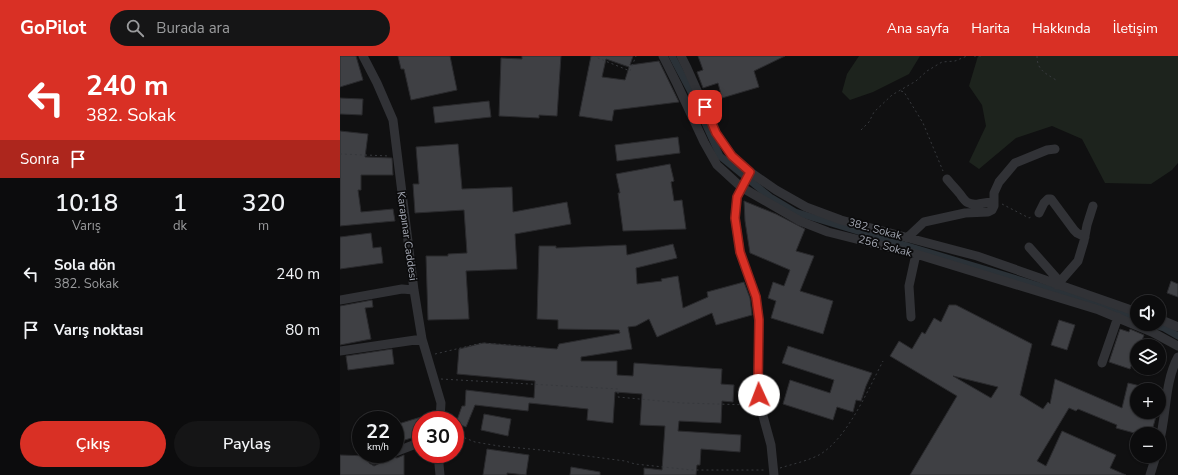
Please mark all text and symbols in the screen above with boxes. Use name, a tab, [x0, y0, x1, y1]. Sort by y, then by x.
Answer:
search box	[110, 10, 390, 46]
text: GoPilot	[20, 15, 86, 41]
icon: search	[124, 17, 146, 39]
text: Burada ara	[156, 18, 230, 38]
text: Ana sayfa	[887, 19, 949, 38]
text: Harita	[971, 19, 1010, 38]
text: Hakkında	[1032, 19, 1091, 38]
text: İletişim	[1113, 19, 1158, 38]
text: 240 m	[86, 67, 169, 105]
icon: left	[20, 72, 72, 124]
pin	[688, 90, 722, 124]
icon: arrive	[694, 96, 716, 118]
text: 382. Sokak	[86, 103, 176, 127]
icon: arrive	[67, 148, 89, 170]
text: Sonra	[20, 149, 59, 169]
text: 10:18	[55, 187, 118, 219]
text: 1	[173, 187, 187, 219]
text: 320	[242, 187, 285, 219]
street label: Karapınar Caddesi	[393, 190, 421, 282]
street label: 382. Sokak	[847, 215, 904, 243]
text: Varış	[72, 217, 101, 235]
text: dk	[173, 217, 187, 235]
text: m	[258, 217, 269, 235]
street label: 256. Sokak	[857, 232, 914, 260]
text: Sola dön	[54, 255, 116, 275]
icon: left	[20, 263, 42, 285]
text: 240 m	[276, 264, 320, 284]
text: 382. Sokak	[54, 275, 119, 293]
map controls	[1130, 295, 1166, 463]
button: sound	[1130, 295, 1166, 331]
icon: arrive	[20, 319, 42, 341]
text: Varış noktası	[54, 320, 143, 340]
text: 80 m	[285, 320, 320, 340]
button: layers	[1130, 339, 1166, 375]
position arrow	[738, 374, 780, 416]
button: +	[1130, 383, 1166, 419]
speed limit sign: 30	[412, 411, 464, 463]
text: 22	[366, 418, 390, 445]
button: Çıkış	[20, 421, 166, 467]
button: Paylaş	[174, 421, 320, 467]
button: −	[1130, 427, 1166, 463]
text: km/h	[367, 440, 389, 454]

